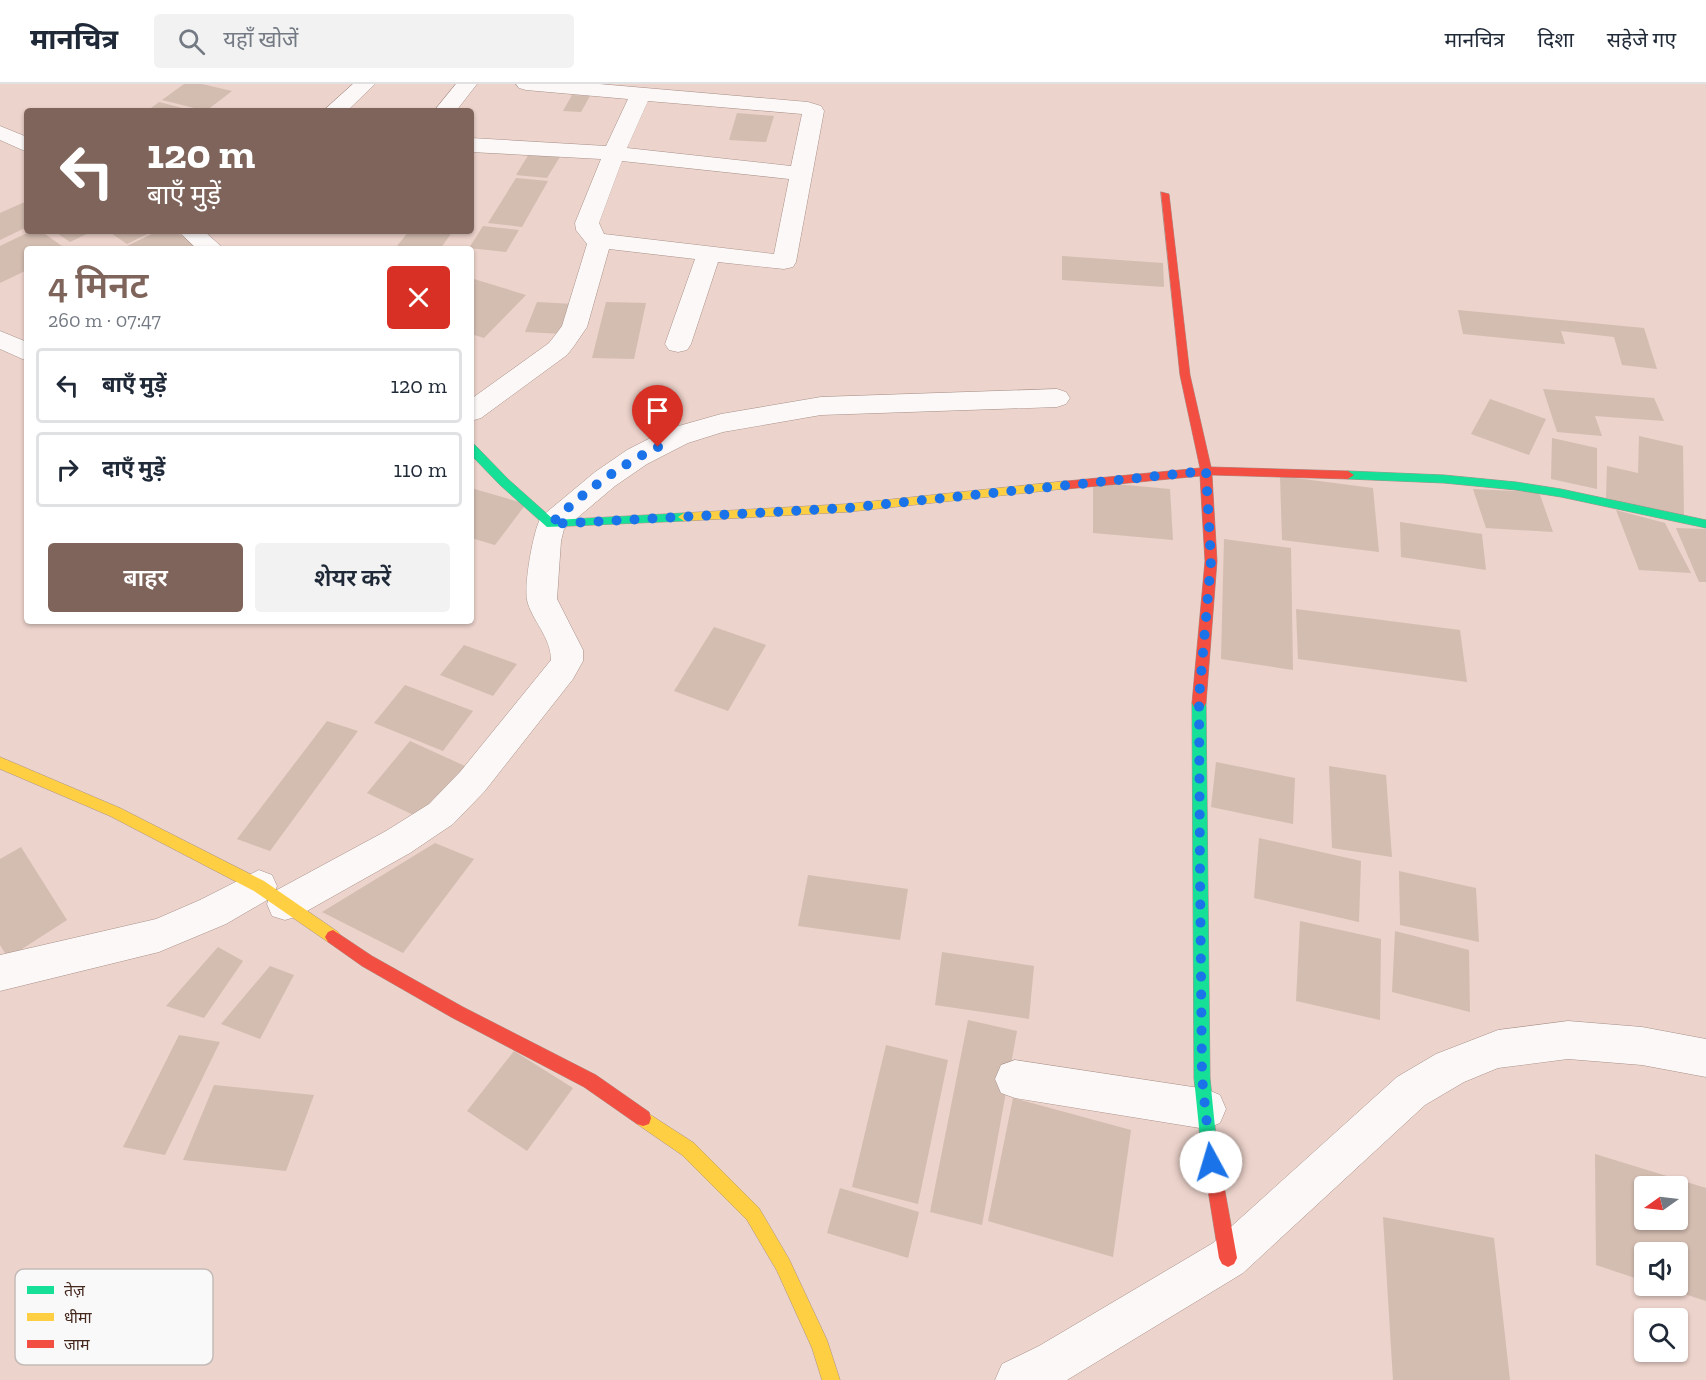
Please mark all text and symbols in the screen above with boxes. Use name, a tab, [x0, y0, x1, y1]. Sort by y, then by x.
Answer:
search box	[154, 14, 574, 68]
text: मानचित्र	[30, 23, 118, 56]
icon: search	[175, 25, 208, 58]
text: यहाँ खोजें	[223, 26, 298, 53]
text: मानचित्र	[1445, 27, 1505, 52]
text: दिशा	[1538, 27, 1574, 52]
text: सहेजे गए	[1607, 27, 1676, 52]
text: 120 m	[147, 128, 255, 179]
icon: left	[48, 132, 126, 210]
text: बाएँ मुड़ें	[147, 179, 221, 211]
text: 4 मिनट	[48, 264, 148, 307]
button: close	[387, 266, 450, 329]
text: 260 m · 07:47	[48, 308, 161, 332]
icon: left	[51, 369, 84, 402]
text: बाएँ मुड़ें	[102, 371, 166, 398]
text: 120 m	[391, 372, 447, 399]
pin	[632, 385, 683, 447]
icon: arrive	[641, 394, 674, 427]
icon: right	[51, 453, 84, 486]
text: दाएँ मुड़ें	[102, 455, 165, 482]
text: 110 m	[393, 456, 447, 483]
button: बाहर	[48, 543, 243, 612]
button: शेयर करें	[255, 543, 450, 612]
position arrow	[1179, 1130, 1243, 1194]
north arrow	[1634, 1176, 1688, 1230]
map controls	[1634, 1176, 1688, 1362]
button: sound	[1634, 1242, 1688, 1296]
legend	[15, 1269, 213, 1365]
text: तेज़	[64, 1281, 86, 1300]
text: धीमा	[64, 1308, 93, 1327]
button: search	[1634, 1308, 1688, 1362]
text: जाम	[64, 1335, 90, 1354]

